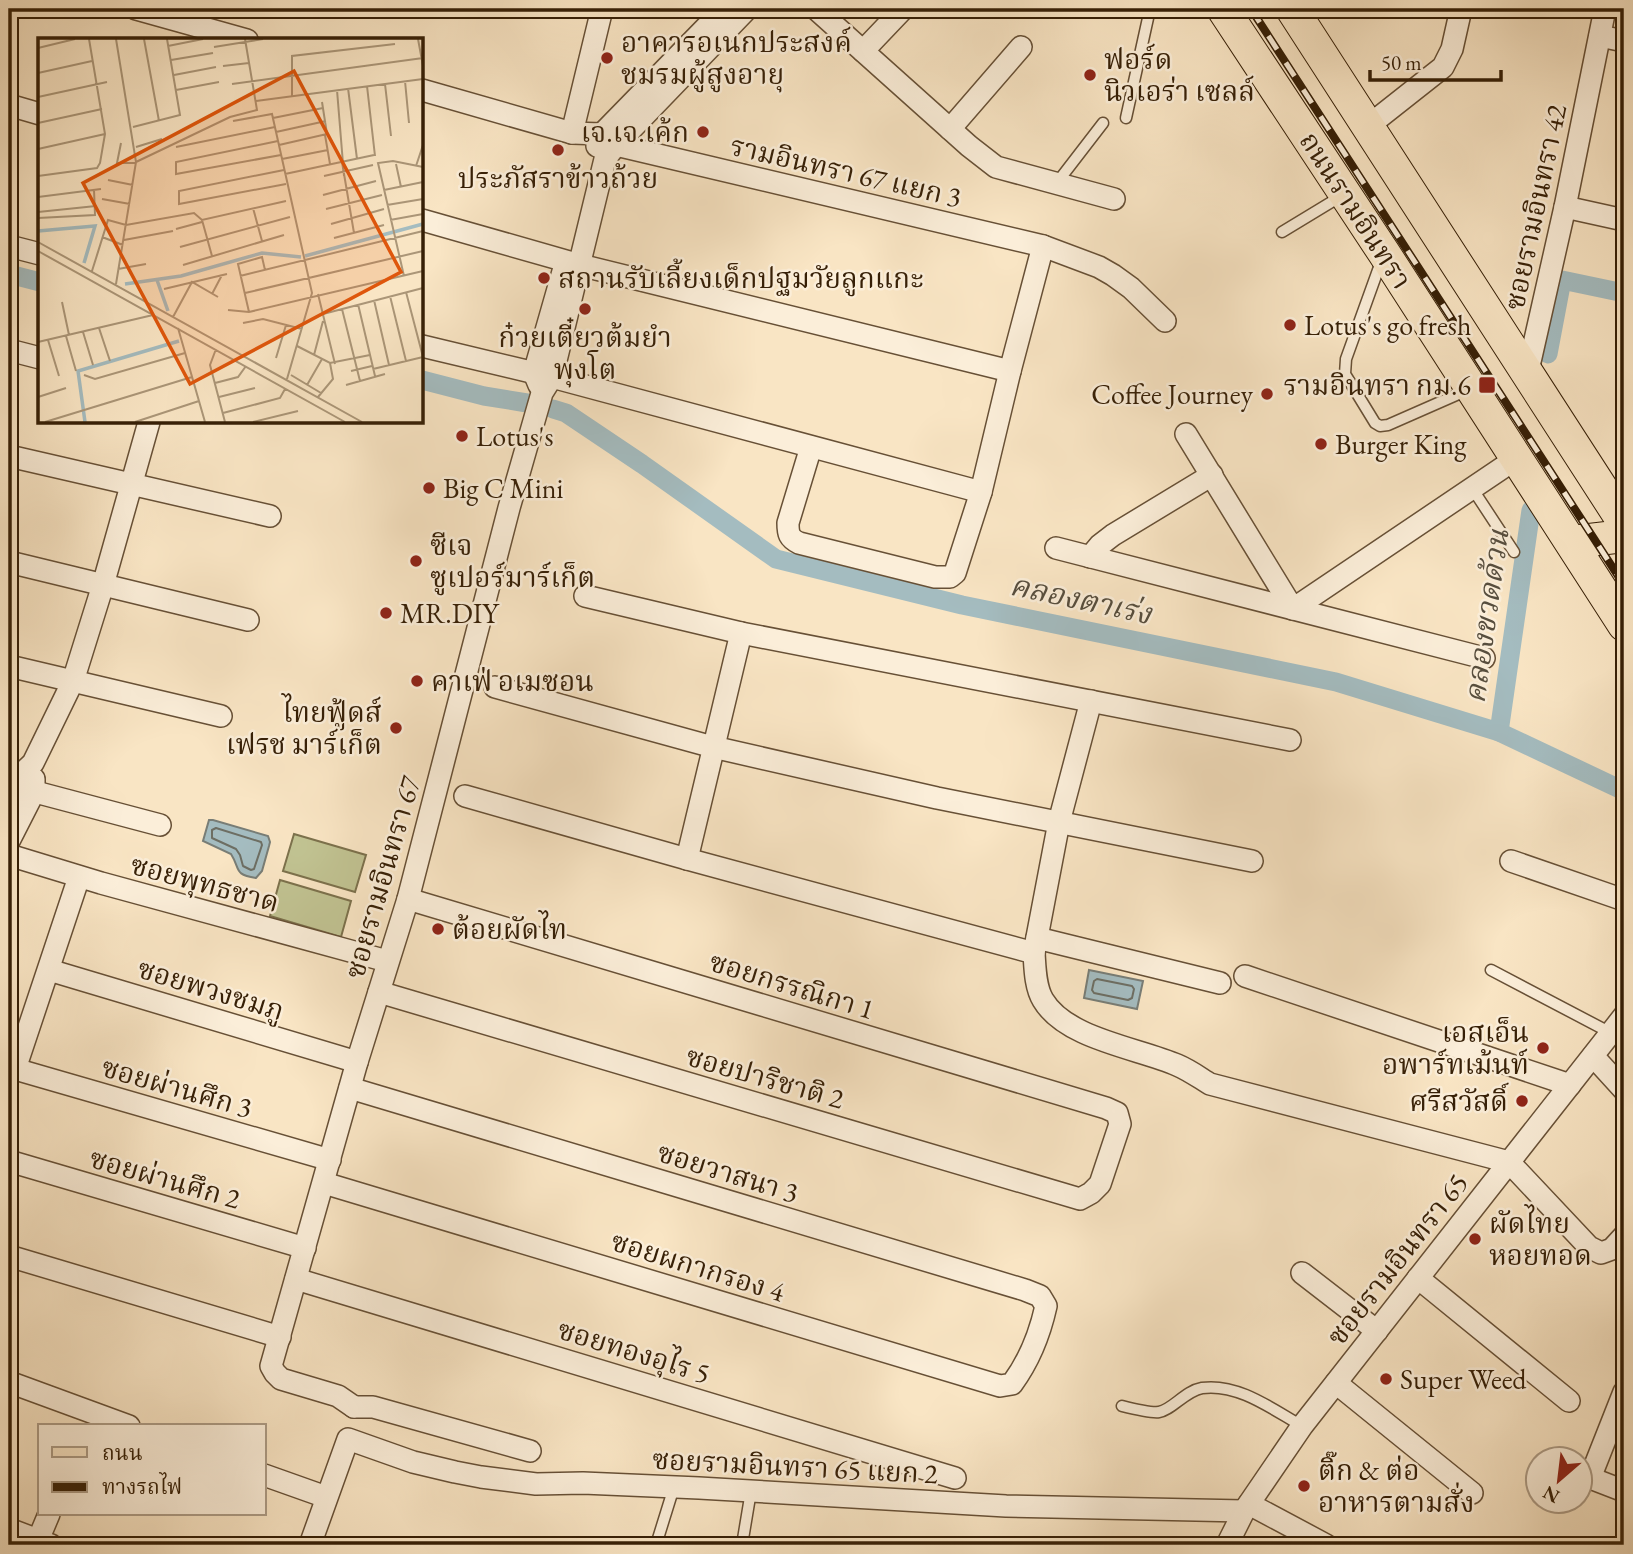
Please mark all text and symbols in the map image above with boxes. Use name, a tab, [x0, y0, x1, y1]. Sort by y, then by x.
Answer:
place label: อาคารอเนกประสงค์ ชมรมผู้สูงอายุ	[621, 24, 852, 93]
inset map	[38, 38, 424, 424]
scale bar	[1370, 38, 1502, 82]
place label: ฟอร์ด นิวเอร่า เซลล์	[1104, 41, 1255, 109]
text: 50 m	[1381, 49, 1422, 76]
marker: อาคารอเนกประสงค์ ชมรมผู้สูงอายุ	[599, 50, 615, 66]
marker: ฟอร์ด นิวเอร่า เซลล์	[1082, 67, 1098, 83]
street label: ซอยรามอินทรา 42	[1496, 100, 1574, 313]
place label: เจ.เจ.เค้ก	[581, 114, 689, 150]
marker: เจ.เจ.เค้ก	[695, 124, 711, 140]
street label: ถนนรามอินทรา	[1292, 124, 1420, 296]
street label: รามอินทรา 67 แยก 3	[727, 127, 965, 215]
marker: ประภัสราข้าวถ้วย	[550, 142, 566, 158]
place label: ประภัสราข้าวถ้วย	[458, 160, 658, 196]
place label: สถานรับเลี้ยงเด็กปฐมวัยลูกแกะ	[558, 258, 924, 297]
marker: สถานรับเลี้ยงเด็กปฐมวัยลูกแกะ	[536, 270, 552, 286]
marker: ก๋วยเตี๋ยวต้มยำ พุงโต	[577, 301, 593, 317]
place label: Lotus's go fresh	[1304, 307, 1471, 343]
place label: ก๋วยเตี๋ยวต้มยำ พุงโต	[498, 317, 672, 388]
marker: Lotus's go fresh	[1282, 317, 1298, 333]
place label: รามอินทรา กม.6	[1283, 367, 1471, 403]
marker: รามอินทรา กม.6	[1477, 375, 1497, 395]
place label: Coffee Journey	[1091, 376, 1254, 412]
marker: Coffee Journey	[1259, 386, 1275, 402]
place label: Lotus's	[476, 418, 553, 454]
place label: Burger King	[1335, 426, 1467, 462]
marker: Lotus's	[454, 428, 470, 444]
marker: Burger King	[1313, 436, 1329, 452]
place label: Big C Mini	[443, 470, 563, 506]
marker: Big C Mini	[421, 480, 437, 496]
water label: คลองขวดด้วน	[1454, 526, 1518, 706]
place label: ซีเจ ซูเปอร์มาร์เก็ต	[430, 527, 595, 596]
marker: ซีเจ ซูเปอร์มาร์เก็ต	[408, 553, 424, 569]
water label: คลองตาเร่ง	[1007, 565, 1156, 633]
place label: MR.DIY	[400, 595, 500, 631]
marker: MR.DIY	[378, 605, 394, 621]
place label: คาเฟ่ อเมซอน	[431, 663, 594, 699]
marker: คาเฟ่ อเมซอน	[409, 673, 425, 689]
place label: ไทยฟู้ดส์ เฟรช มาร์เก็ต	[226, 693, 382, 762]
marker: ไทยฟู้ดส์ เฟรช มาร์เก็ต	[388, 720, 404, 736]
street label: ซอยรามอินทรา 67	[336, 771, 428, 983]
street label: ซอยพุทธชาด	[126, 846, 283, 921]
place label: ต้อยผัดไท	[452, 910, 567, 947]
marker: ต้อยผัดไท	[430, 921, 446, 937]
street label: ซอยกรรณิกา 1	[705, 943, 879, 1027]
street label: ซอยพวงชมภู	[133, 950, 289, 1029]
place label: เอสเอ็น อพาร์ทเม้นท์	[1382, 1014, 1529, 1082]
street label: ซอยปาริชาติ 2	[682, 1037, 849, 1117]
marker: เอสเอ็น อพาร์ทเม้นท์	[1535, 1040, 1551, 1056]
street label: ซอยผ่านศึก 3	[98, 1048, 256, 1126]
place label: ศรีสวัสดิ์	[1409, 1082, 1509, 1119]
marker: ศรีสวัสดิ์	[1514, 1093, 1530, 1109]
street label: ซอยวาสนา 3	[653, 1134, 803, 1210]
street label: ซอยผ่านศึก 2	[86, 1139, 245, 1217]
street label: ซอยรามอินทรา 65	[1318, 1165, 1476, 1353]
place label: ผัดไทย หอยทอด	[1489, 1204, 1592, 1273]
street label: ซอยผกากรอง 4	[607, 1223, 790, 1310]
marker: ผัดไทย หอยทอด	[1467, 1231, 1483, 1247]
street label: ซอยทองอุไร 5	[553, 1310, 715, 1392]
place label: Super Weed	[1400, 1361, 1527, 1397]
marker: Super Weed	[1378, 1371, 1394, 1387]
legend	[38, 1424, 266, 1516]
text: ถนน	[102, 1439, 143, 1466]
street label: ซอยรามอินทรา 65 แยก 2	[651, 1441, 939, 1491]
north arrow	[1524, 1446, 1594, 1516]
place label: ติ๊ก & ต่อ อาหารตามสั่ง	[1318, 1451, 1474, 1520]
text: ทางรถไฟ	[102, 1472, 182, 1500]
marker: ติ๊ก & ต่อ อาหารตามสั่ง	[1296, 1478, 1312, 1494]
text: N	[1538, 1480, 1564, 1509]

